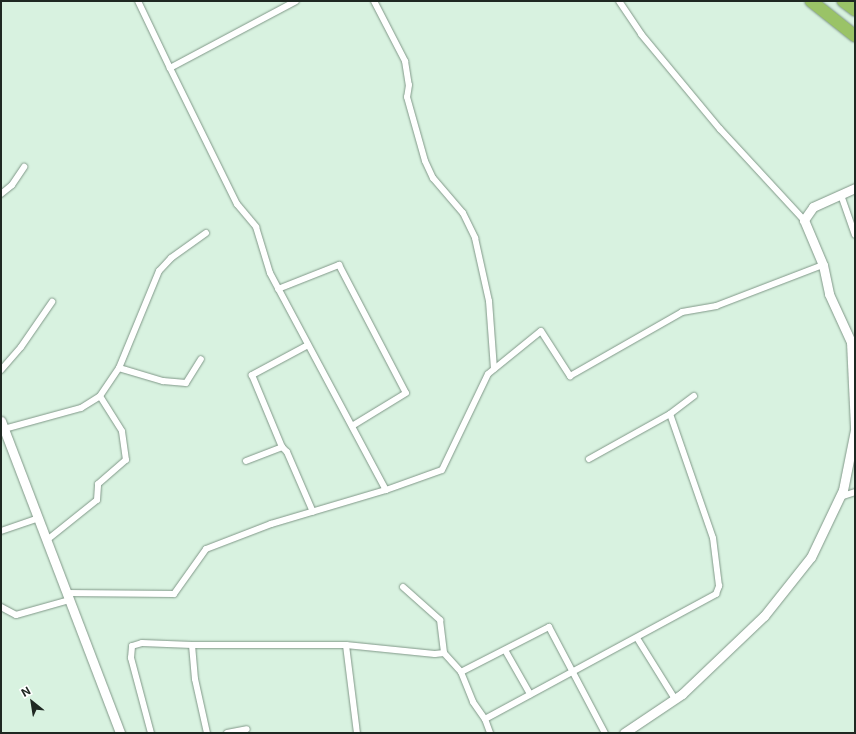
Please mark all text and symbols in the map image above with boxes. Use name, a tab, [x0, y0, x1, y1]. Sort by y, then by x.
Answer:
north arrow	[12, 682, 52, 722]
text: N	[19, 683, 33, 700]

